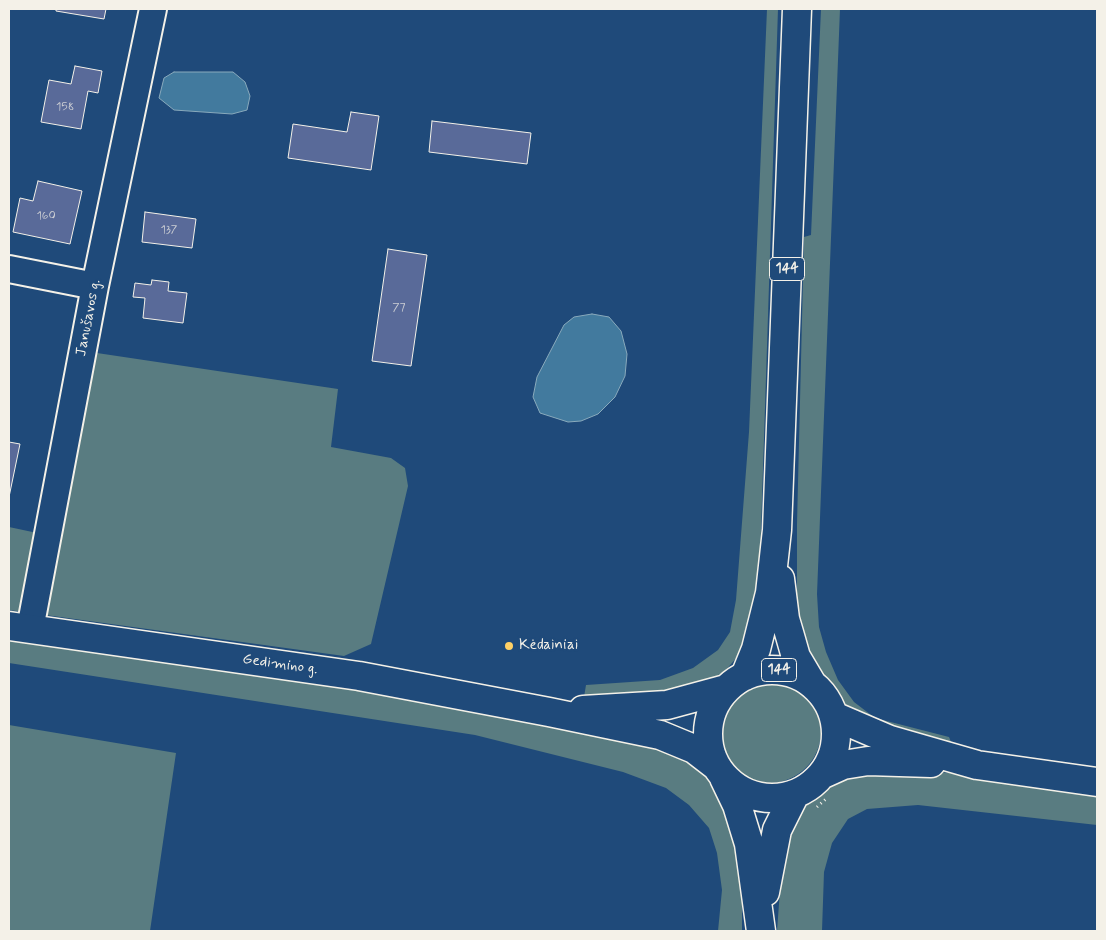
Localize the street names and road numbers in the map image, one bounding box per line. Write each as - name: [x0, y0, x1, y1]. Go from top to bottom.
- road number: 144: [770, 258, 804, 280]
- street label: Janušavos g.: [73, 278, 105, 358]
- street label: Gedimino g.: [241, 651, 319, 679]
- road number: 144: [762, 658, 796, 682]

